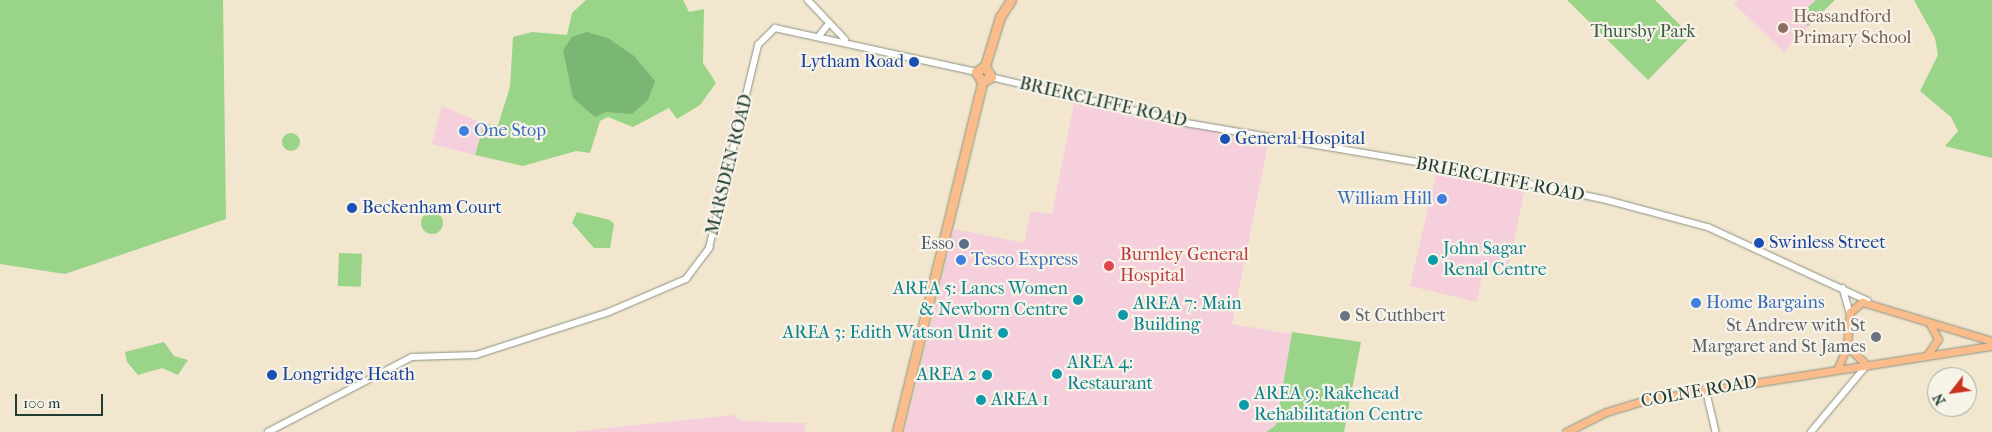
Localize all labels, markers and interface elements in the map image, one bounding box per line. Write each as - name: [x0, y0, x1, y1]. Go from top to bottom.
- place label: Heasandford Primary School: [1793, 7, 1911, 50]
- park label: Thursby Park: [1591, 21, 1695, 43]
- marker: Heasandford Primary School: [1777, 22, 1789, 34]
- place label: Lytham Road: [800, 51, 904, 73]
- marker: Lytham Road: [908, 56, 920, 68]
- street label: BRIERCLIFFE ROAD: [1017, 73, 1189, 133]
- street label: MARSDEN ROAD: [702, 92, 758, 238]
- place label: One Stop: [474, 120, 546, 142]
- marker: One Stop: [458, 125, 470, 137]
- place label: General Hospital: [1235, 128, 1365, 150]
- marker: General Hospital: [1219, 133, 1231, 145]
- street label: BRIERCLIFFE ROAD: [1414, 153, 1586, 207]
- place label: William Hill: [1337, 188, 1432, 210]
- marker: William Hill: [1436, 193, 1448, 205]
- place label: Beckenham Court: [362, 197, 502, 219]
- marker: Beckenham Court: [346, 202, 358, 214]
- place label: Swinless Street: [1769, 232, 1886, 254]
- place label: Esso: [921, 233, 954, 255]
- marker: Swinless Street: [1753, 237, 1765, 249]
- marker: Esso: [958, 238, 970, 250]
- place label: John Sagar Renal Centre: [1443, 239, 1547, 282]
- place label: Burnley General Hospital: [1120, 245, 1249, 288]
- place label: Tesco Express: [971, 249, 1078, 271]
- marker: Tesco Express: [955, 254, 967, 266]
- marker: John Sagar Renal Centre: [1427, 254, 1439, 266]
- marker: Burnley General Hospital: [1102, 259, 1116, 273]
- place label: AREA 5: Lancs Women & Newborn Centre: [893, 279, 1068, 322]
- place label: Home Bargains: [1706, 292, 1825, 314]
- marker: AREA 5: Lancs Women & Newborn Centre: [1072, 294, 1084, 306]
- place label: AREA 7: Main Building: [1133, 294, 1242, 336]
- marker: Home Bargains: [1690, 297, 1702, 309]
- place label: St Cuthbert: [1355, 305, 1446, 327]
- marker: AREA 7: Main Building: [1117, 309, 1129, 321]
- marker: St Cuthbert: [1339, 310, 1351, 322]
- place label: St Andrew with St Margaret and St James: [1692, 316, 1866, 358]
- place label: AREA 3: Edith Watson Unit: [783, 322, 993, 344]
- marker: AREA 3: Edith Watson Unit: [997, 327, 1009, 339]
- marker: St Andrew with St Margaret and St James: [1870, 331, 1882, 343]
- place label: AREA 4: Restaurant: [1067, 353, 1153, 396]
- place label: Longridge Heath: [282, 364, 415, 386]
- place label: AREA 2: [917, 364, 977, 386]
- north arrow: [1927, 367, 1977, 417]
- marker: AREA 4: Restaurant: [1051, 368, 1063, 380]
- marker: Longridge Heath: [266, 369, 278, 381]
- marker: AREA 2: [981, 369, 993, 381]
- street label: COLNE ROAD: [1639, 371, 1759, 413]
- scale bar: [18, 384, 105, 416]
- place label: AREA 9: Rakehead Rehabilitation Centre: [1254, 384, 1423, 426]
- place label: AREA 1: [991, 389, 1049, 411]
- text: N: [1929, 390, 1949, 408]
- text: 100 m: [23, 394, 61, 412]
- marker: AREA 1: [975, 394, 987, 406]
- marker: AREA 9: Rakehead Rehabilitation Centre: [1238, 399, 1250, 411]

